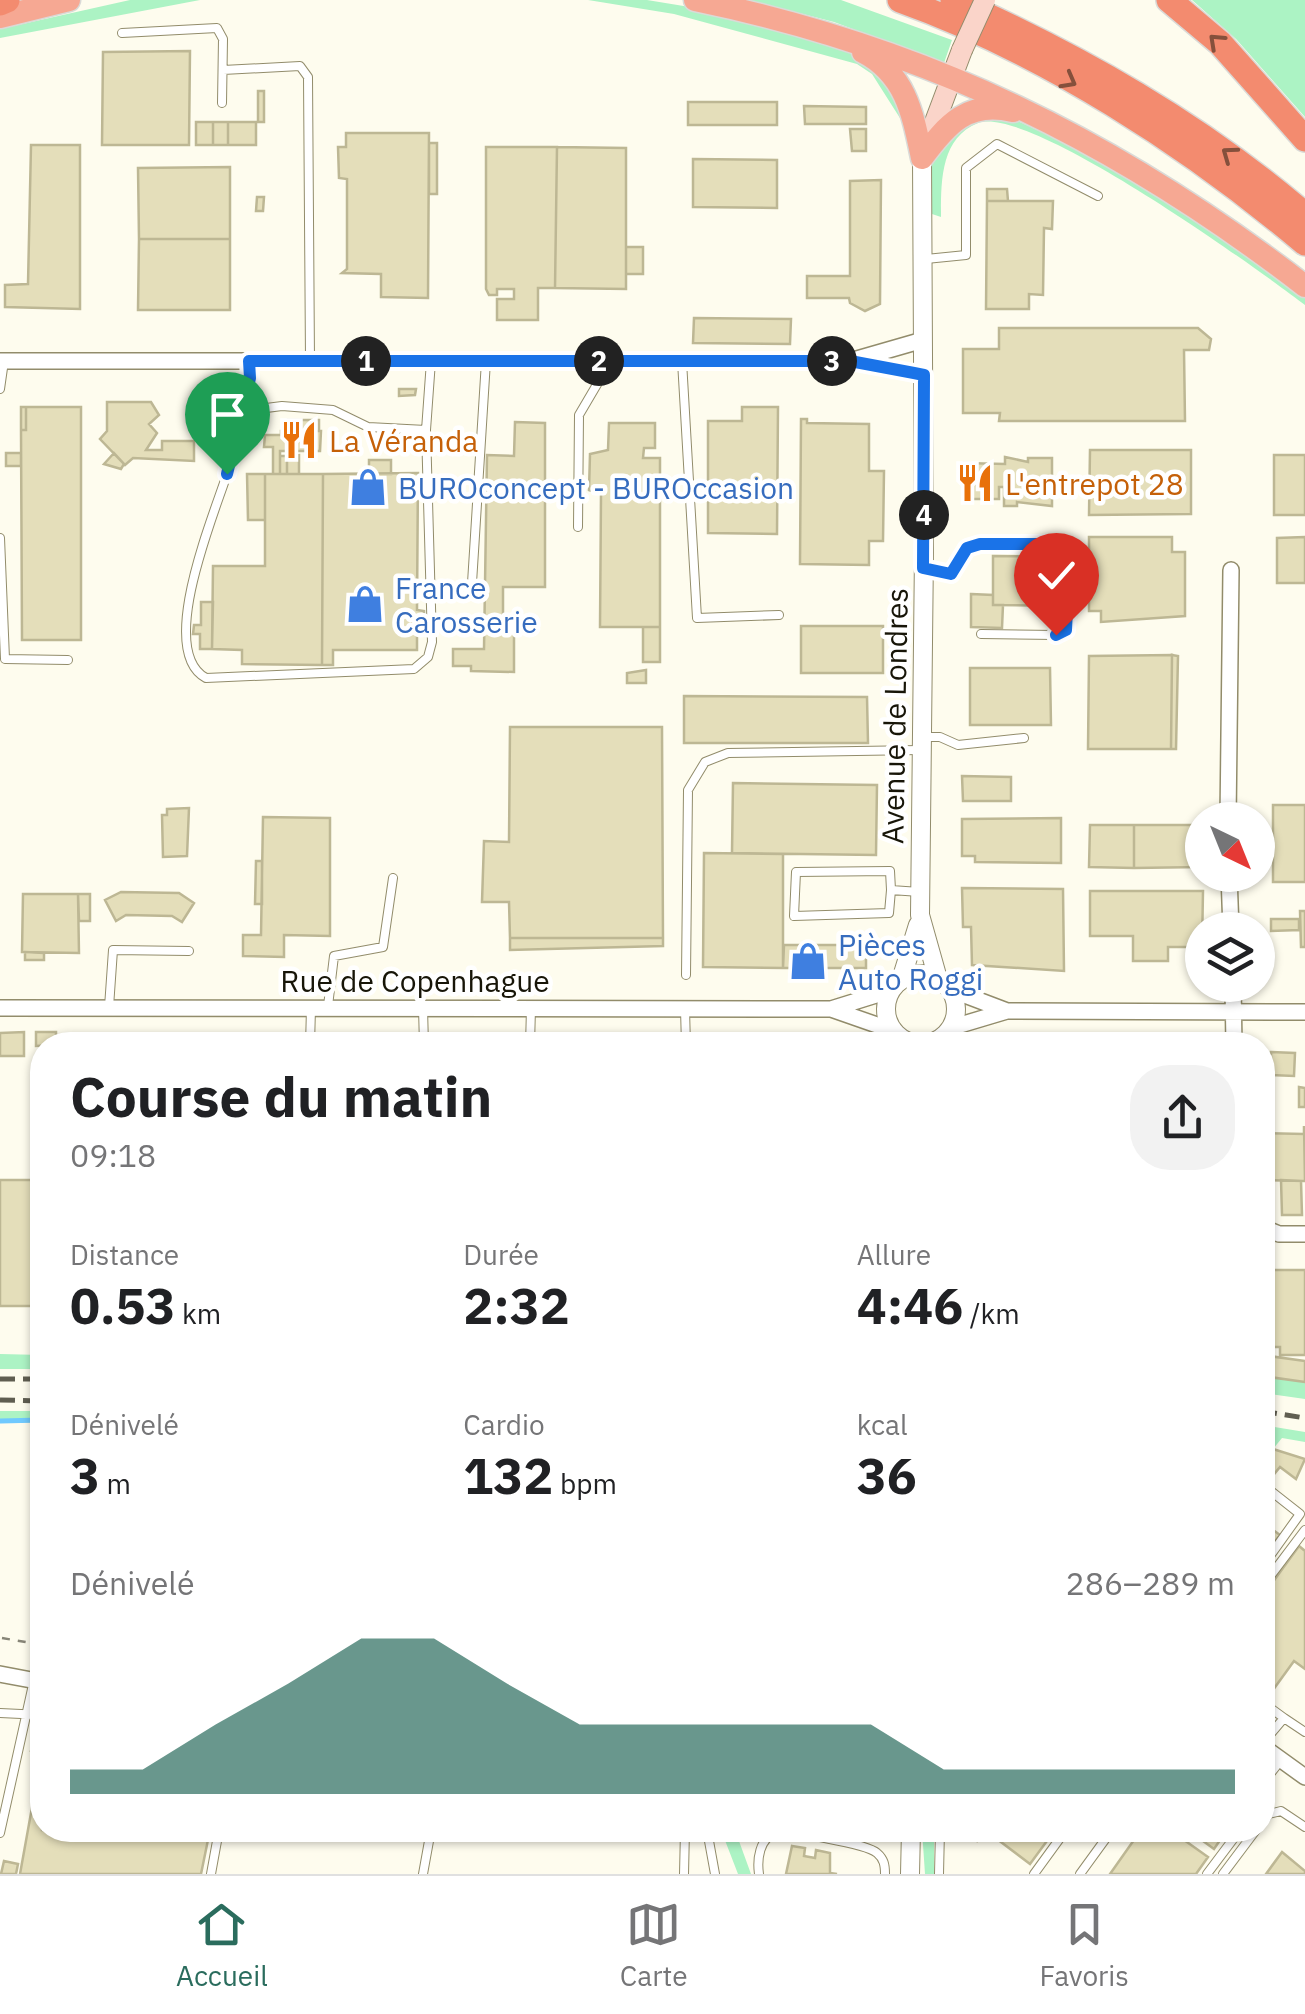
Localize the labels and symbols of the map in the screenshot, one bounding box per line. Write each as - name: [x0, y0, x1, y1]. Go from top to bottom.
- one-way arrow: [1210, 35, 1228, 53]
- one-way arrow: [1059, 68, 1077, 88]
- one-way arrow: [1221, 148, 1240, 167]
- pin: 1: [341, 336, 391, 386]
- pin: 2: [574, 336, 624, 386]
- pin: 3: [807, 336, 857, 386]
- pin: [185, 372, 270, 475]
- restaurant icon: La Véranda: [278, 419, 320, 461]
- place label: La Véranda: [329, 421, 478, 460]
- restaurant icon: L'entrepot 28: [954, 462, 996, 504]
- place label: L'entrepot 28: [1005, 464, 1184, 503]
- shop icon: BUROconcept - BUROccasion: [347, 466, 389, 508]
- place label: BUROconcept - BUROccasion: [398, 468, 794, 507]
- pin: 4: [899, 490, 949, 540]
- pin: [1014, 533, 1099, 636]
- place label: France Carosserie: [395, 568, 538, 641]
- shop icon: France Carosserie: [344, 583, 386, 625]
- street label: Avenue de Londres: [872, 588, 916, 844]
- north arrow: [1185, 802, 1275, 892]
- place label: Pièces Auto Roggi: [838, 925, 983, 998]
- shop icon: Pièces Auto Roggi: [787, 940, 829, 982]
- street label: Rue de Copenhague: [280, 961, 550, 1000]

